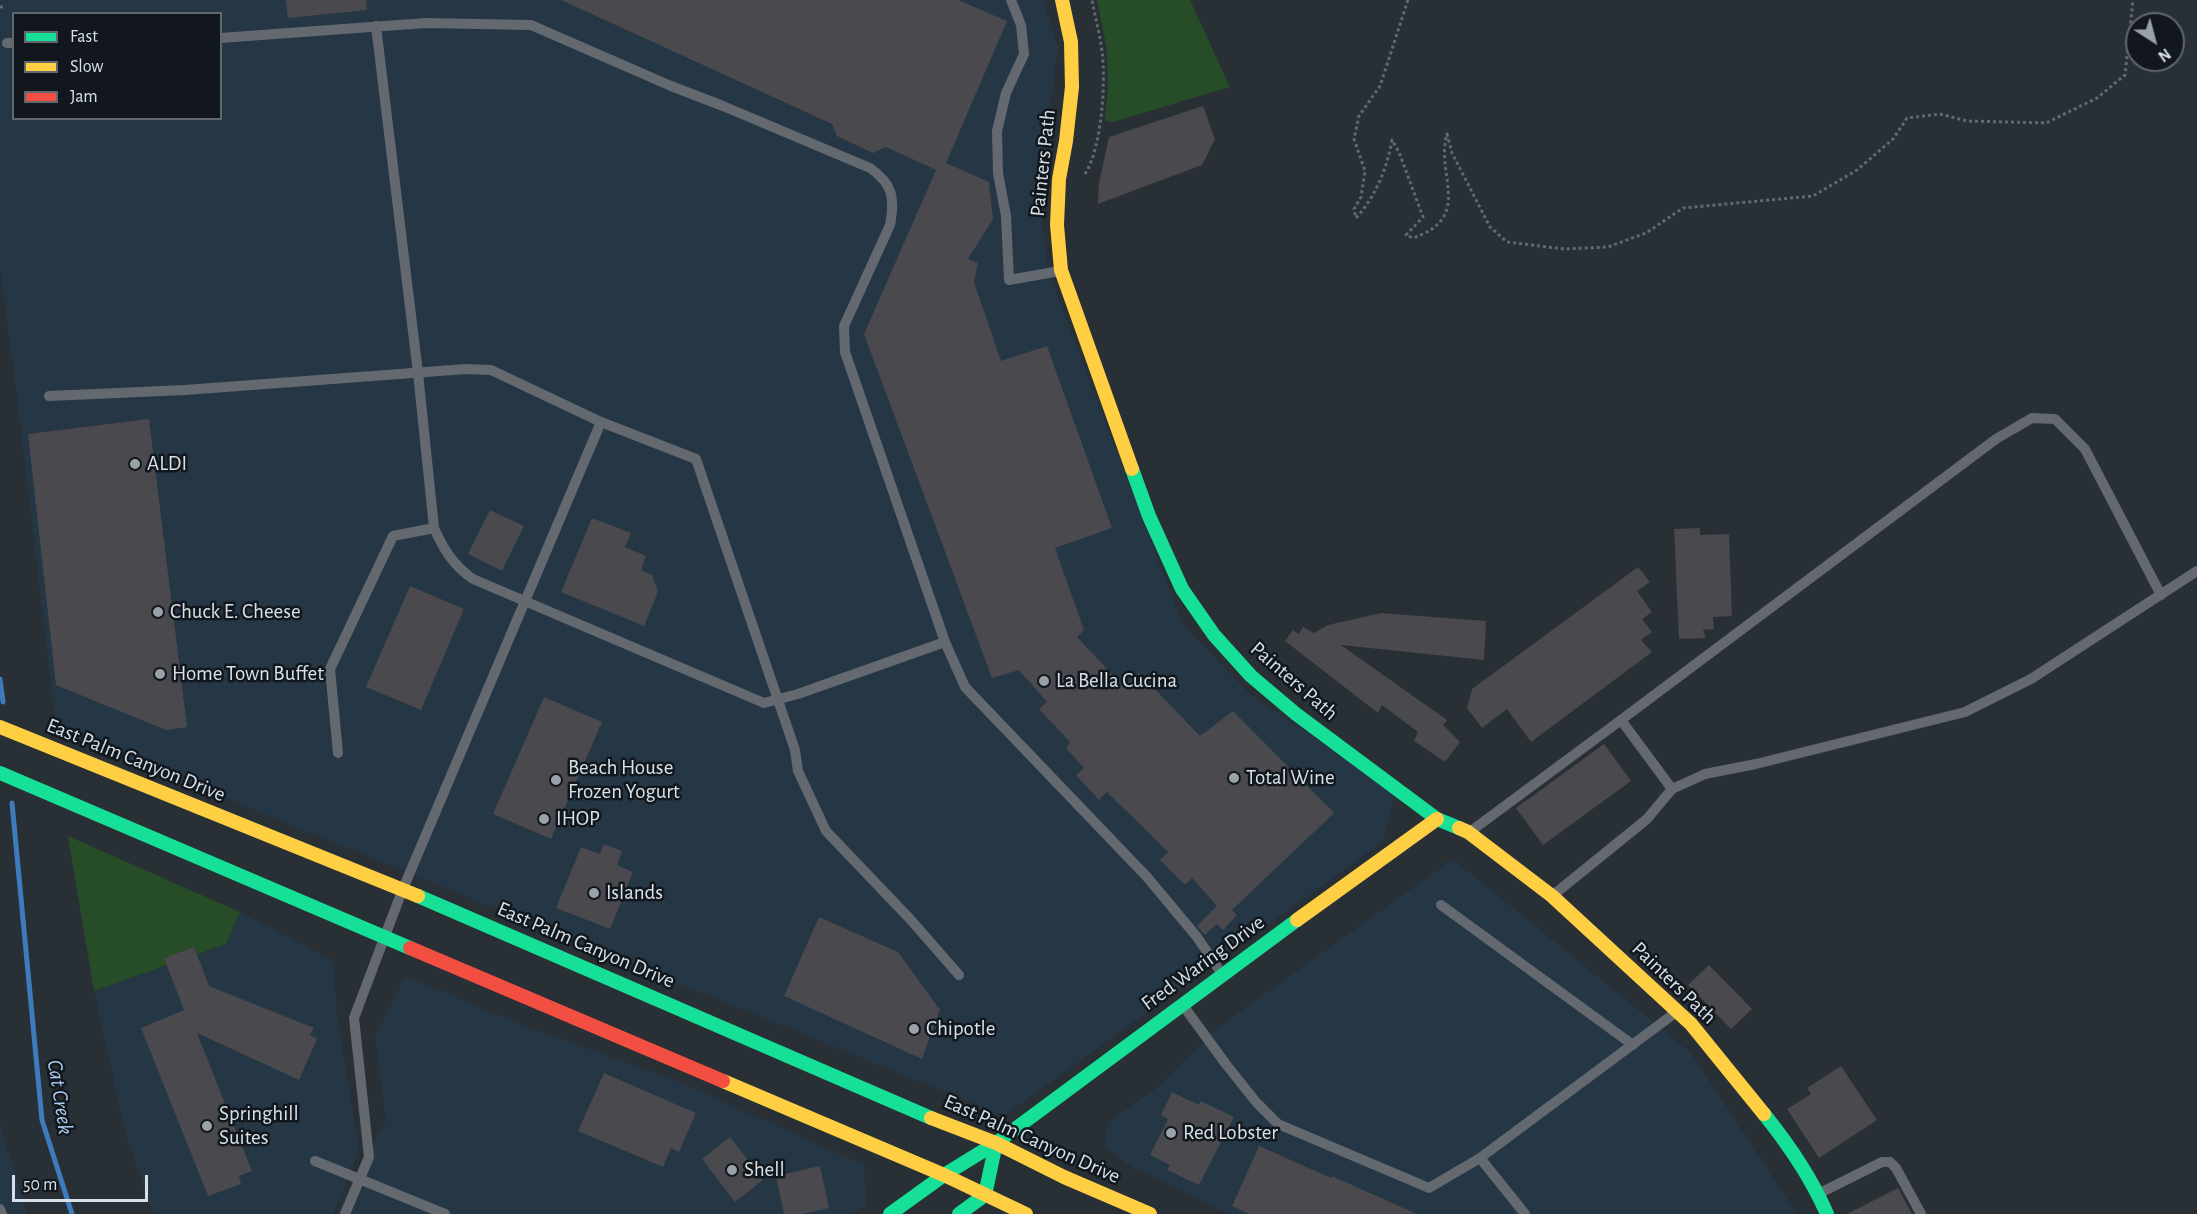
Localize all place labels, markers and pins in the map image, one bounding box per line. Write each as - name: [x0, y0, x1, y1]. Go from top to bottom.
- place label: ALDI: [147, 451, 187, 477]
- marker: ALDI: [128, 457, 142, 471]
- place label: Chuck E. Cheese: [170, 599, 301, 625]
- marker: Chuck E. Cheese: [151, 605, 165, 619]
- place label: Home Town Buffet: [172, 661, 324, 687]
- marker: Home Town Buffet: [153, 667, 167, 681]
- place label: La Bella Cucina: [1056, 668, 1177, 694]
- marker: La Bella Cucina: [1037, 674, 1051, 688]
- place label: Beach House Frozen Yogurt: [568, 755, 680, 805]
- place label: Total Wine: [1246, 765, 1335, 791]
- marker: Total Wine: [1227, 771, 1241, 785]
- marker: Beach House Frozen Yogurt: [549, 773, 563, 787]
- place label: IHOP: [556, 806, 600, 832]
- marker: IHOP: [537, 812, 551, 826]
- place label: Islands: [606, 880, 663, 906]
- marker: Islands: [587, 886, 601, 900]
- place label: Chipotle: [926, 1016, 995, 1042]
- marker: Chipotle: [907, 1022, 921, 1036]
- place label: Springhill Suites: [219, 1101, 299, 1151]
- marker: Springhill Suites: [200, 1119, 214, 1133]
- place label: Red Lobster: [1183, 1120, 1278, 1146]
- marker: Red Lobster: [1164, 1126, 1178, 1140]
- place label: Shell: [744, 1157, 785, 1183]
- marker: Shell: [725, 1163, 739, 1177]

